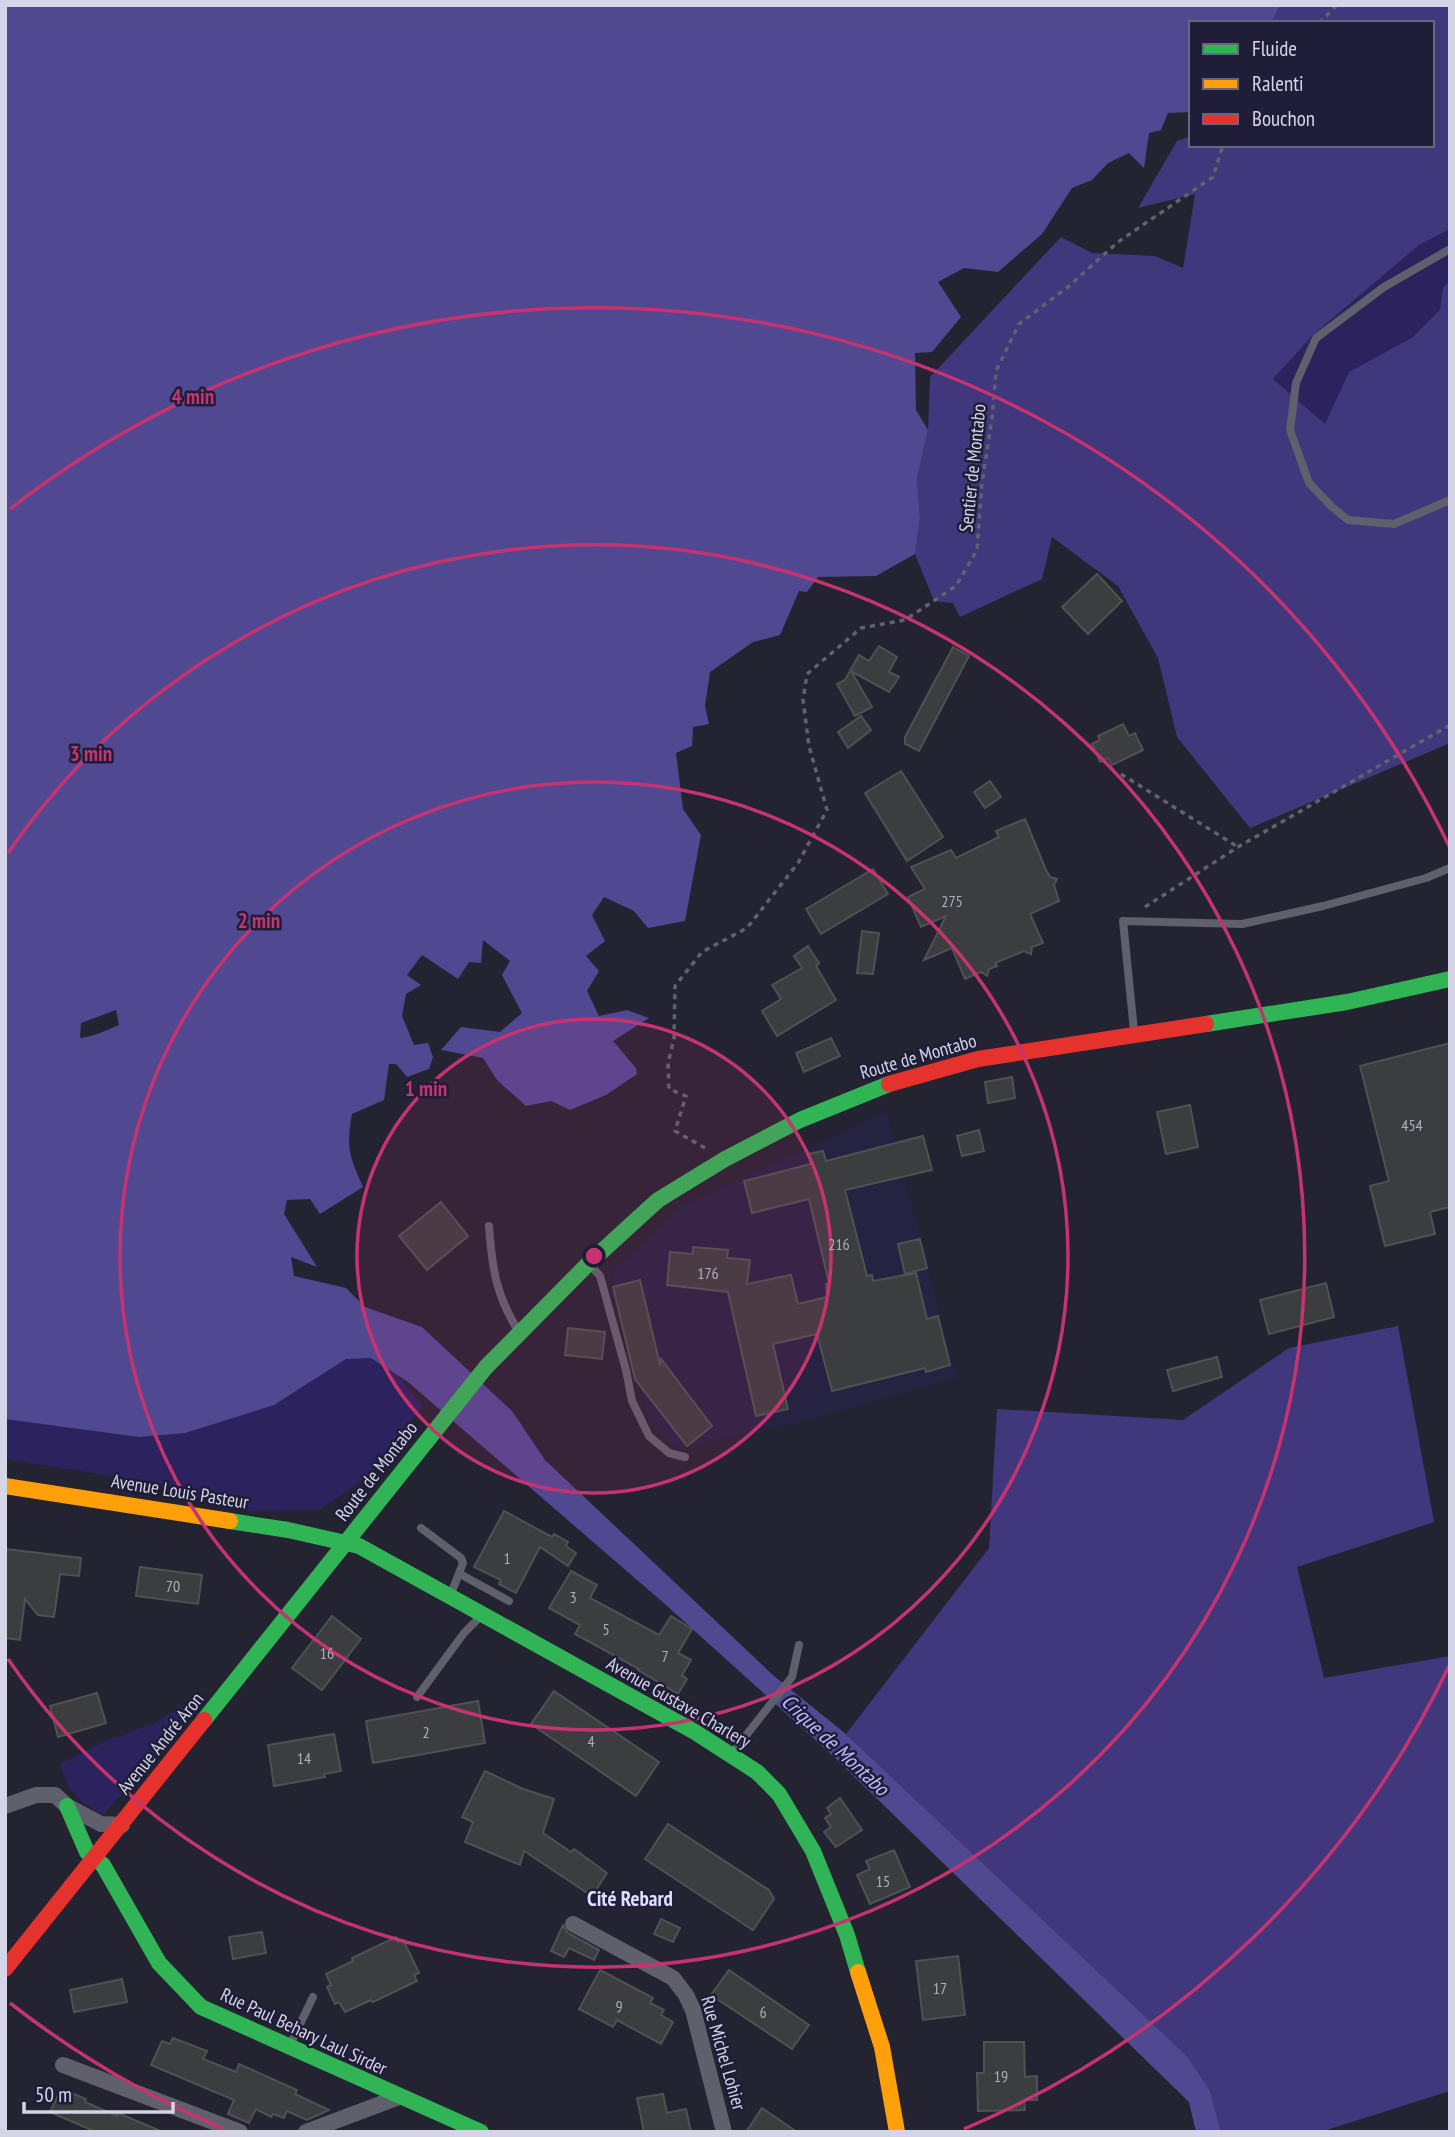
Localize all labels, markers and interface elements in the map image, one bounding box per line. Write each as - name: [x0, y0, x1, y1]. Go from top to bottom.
- legend: [1189, 21, 1434, 147]
- text: Fluide: [1252, 35, 1297, 62]
- text: Ralenti: [1252, 70, 1304, 97]
- text: Bouchon: [1252, 105, 1315, 132]
- text: 4 min: [172, 383, 214, 410]
- street label: Sentier de Montabo: [953, 403, 991, 533]
- text: 3 min: [70, 740, 112, 767]
- house number: 275: [941, 891, 963, 911]
- text: 2 min: [238, 907, 280, 934]
- street label: Route de Montabo: [857, 1028, 979, 1084]
- text: 1 min: [405, 1075, 447, 1102]
- house number: 454: [1401, 1115, 1423, 1135]
- house number: 216: [828, 1234, 850, 1254]
- centre of rings: [582, 1244, 606, 1268]
- house number: 176: [697, 1263, 719, 1283]
- street label: Route de Montabo: [330, 1416, 422, 1526]
- street label: Avenue Louis Pasteur: [110, 1468, 251, 1514]
- house number: 1: [503, 1548, 511, 1568]
- house number: 70: [166, 1576, 180, 1596]
- house number: 3: [569, 1587, 577, 1607]
- house number: 5: [602, 1619, 610, 1639]
- house number: 16: [320, 1643, 334, 1663]
- house number: 7: [661, 1646, 669, 1666]
- street label: Avenue Gustave Charlery: [603, 1651, 756, 1753]
- street label: Avenue André Aron: [112, 1687, 208, 1799]
- water label: Crique de Montabo: [776, 1688, 896, 1803]
- house number: 2: [422, 1722, 430, 1742]
- house number: 4: [587, 1731, 595, 1751]
- house number: 14: [297, 1748, 311, 1768]
- house number: 15: [876, 1871, 890, 1891]
- district label: Cité Rebard: [587, 1885, 673, 1912]
- house number: 17: [933, 1978, 947, 1998]
- street label: Rue Paul Behary Laul Sirder: [217, 1982, 392, 2080]
- street label: Rue Michel Lohier: [696, 1993, 752, 2114]
- house number: 9: [615, 1996, 623, 2016]
- house number: 6: [759, 2002, 767, 2022]
- house number: 19: [994, 2066, 1008, 2086]
- scale bar: [24, 2070, 173, 2114]
- text: 50 m: [35, 2081, 72, 2108]

